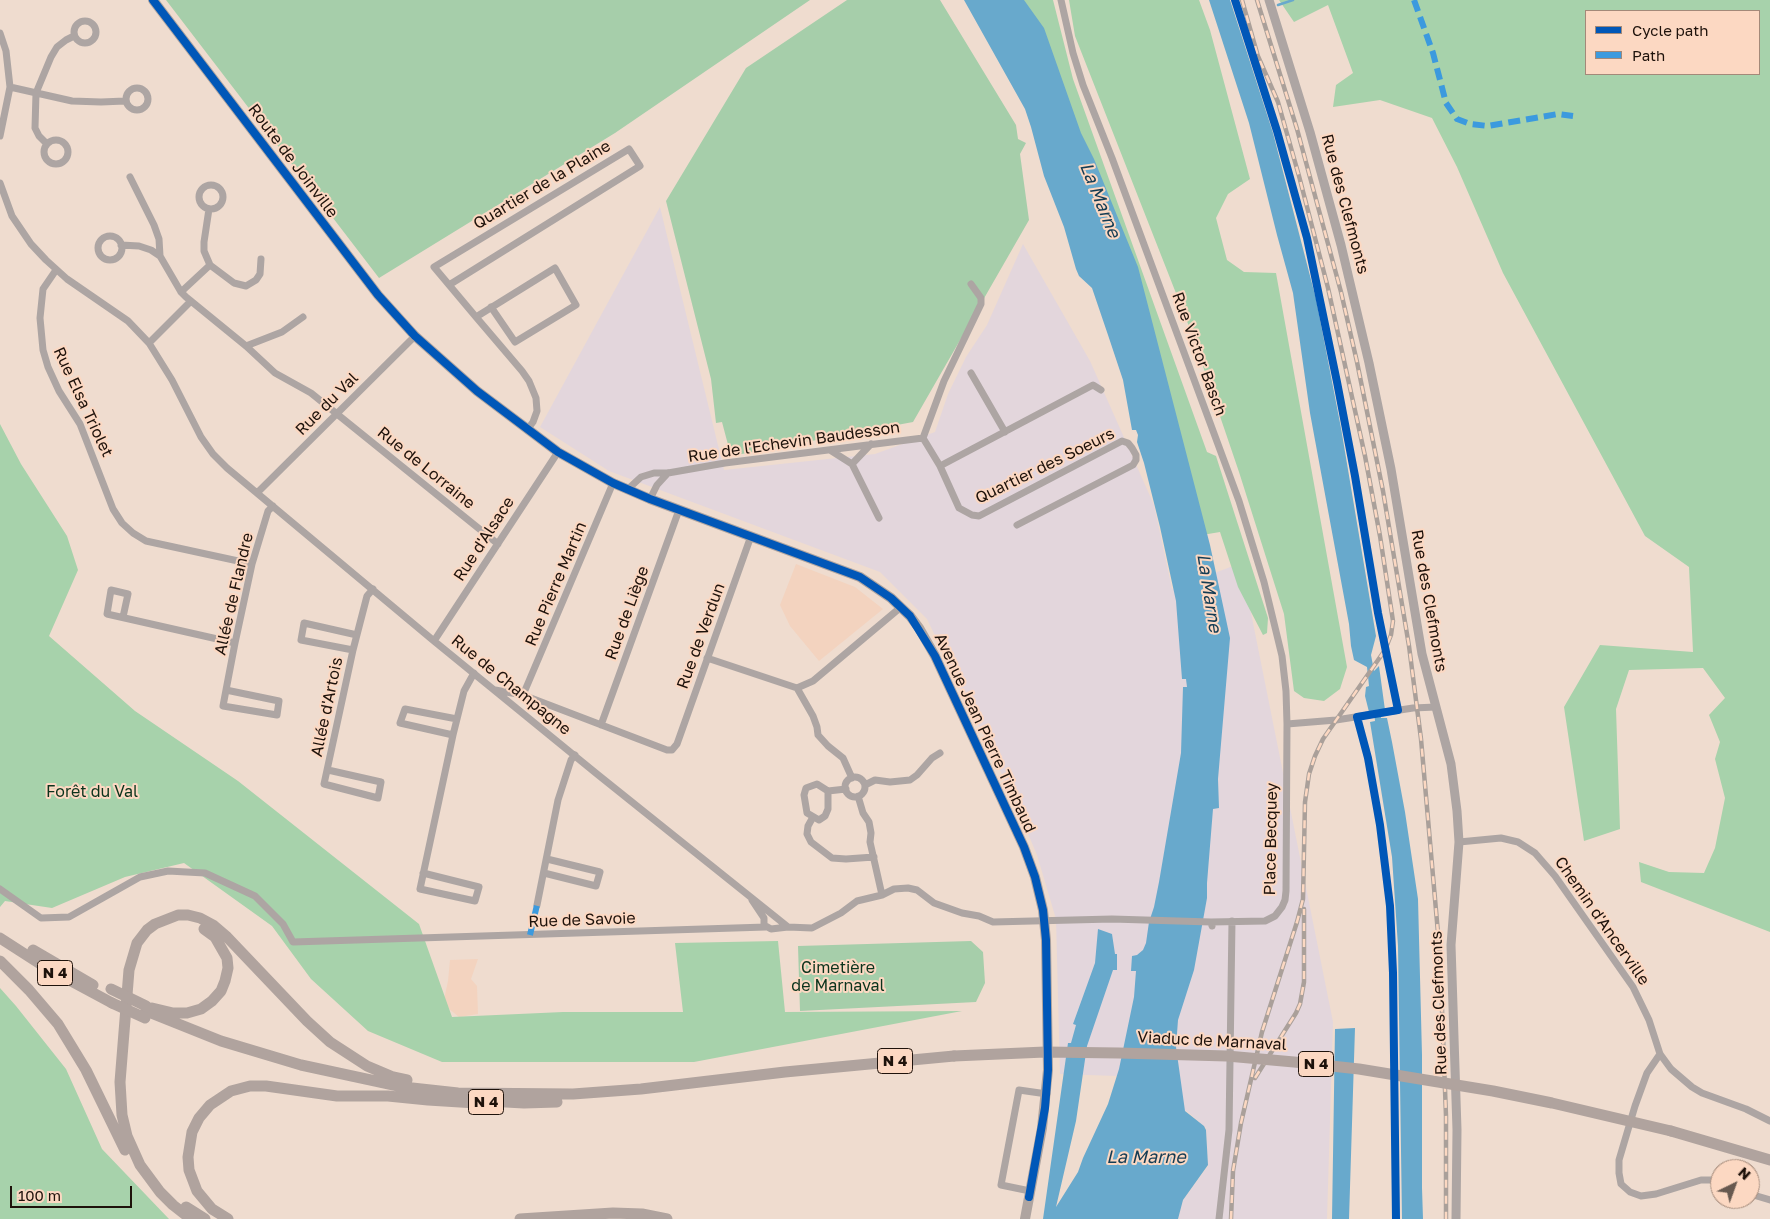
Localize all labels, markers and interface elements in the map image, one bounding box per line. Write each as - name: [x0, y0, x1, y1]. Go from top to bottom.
- legend: [1585, 10, 1760, 75]
- text: Cycle path: [1632, 21, 1708, 39]
- text: Path: [1632, 46, 1665, 64]
- street label: Route de Joinville: [244, 100, 342, 222]
- street label: Rue des Clefmonts: [1317, 132, 1373, 276]
- street label: Quartier de la Plaine: [470, 136, 614, 234]
- water label: La Marne: [1075, 159, 1125, 241]
- street label: Rue Victor Basch: [1168, 290, 1230, 418]
- street label: Rue Elsa Triolet: [49, 344, 117, 460]
- street label: Rue du Val: [292, 369, 362, 439]
- street label: Rue de l'Echevin Baudesson: [687, 418, 901, 466]
- street label: Rue de Lorraine: [373, 423, 479, 513]
- street label: Quartier des Soeurs: [972, 424, 1118, 508]
- street label: Rue d'Alsace: [450, 493, 518, 585]
- street label: Rue Pierre Martin: [521, 519, 591, 649]
- street label: Rue des Clefmonts: [1407, 528, 1451, 674]
- street label: Allée de Flandre: [211, 531, 257, 657]
- water label: La Marne: [1192, 552, 1226, 634]
- street label: Rue de Liège: [601, 563, 653, 663]
- street label: Rue de Verdun: [673, 581, 729, 691]
- street label: Avenue Jean Pierre Timbaud: [930, 630, 1040, 836]
- street label: Rue de Champagne: [447, 631, 575, 739]
- street label: Allée d'Artois: [307, 656, 347, 758]
- park label: Forêt du Val: [46, 782, 138, 802]
- street label: Place Becquey: [1260, 782, 1282, 896]
- street label: Chemin d'Ancerville: [1550, 853, 1654, 989]
- street label: Rue de Savoie: [528, 909, 636, 931]
- street label: Rue des Clefmonts: [1427, 931, 1451, 1075]
- park label: Cimetière de Marnaval: [791, 958, 885, 996]
- road number: N 4: [38, 960, 72, 986]
- street label: Viaduc de Marnaval: [1137, 1027, 1287, 1055]
- road number: N 4: [878, 1048, 912, 1074]
- road number: N 4: [1298, 1052, 1334, 1076]
- road number: N 4: [468, 1090, 504, 1114]
- water label: La Marne: [1106, 1146, 1186, 1168]
- north arrow: [1710, 1159, 1760, 1209]
- text: N: [1735, 1163, 1754, 1183]
- scale bar: [12, 1176, 135, 1208]
- text: 100 m: [18, 1186, 61, 1204]

